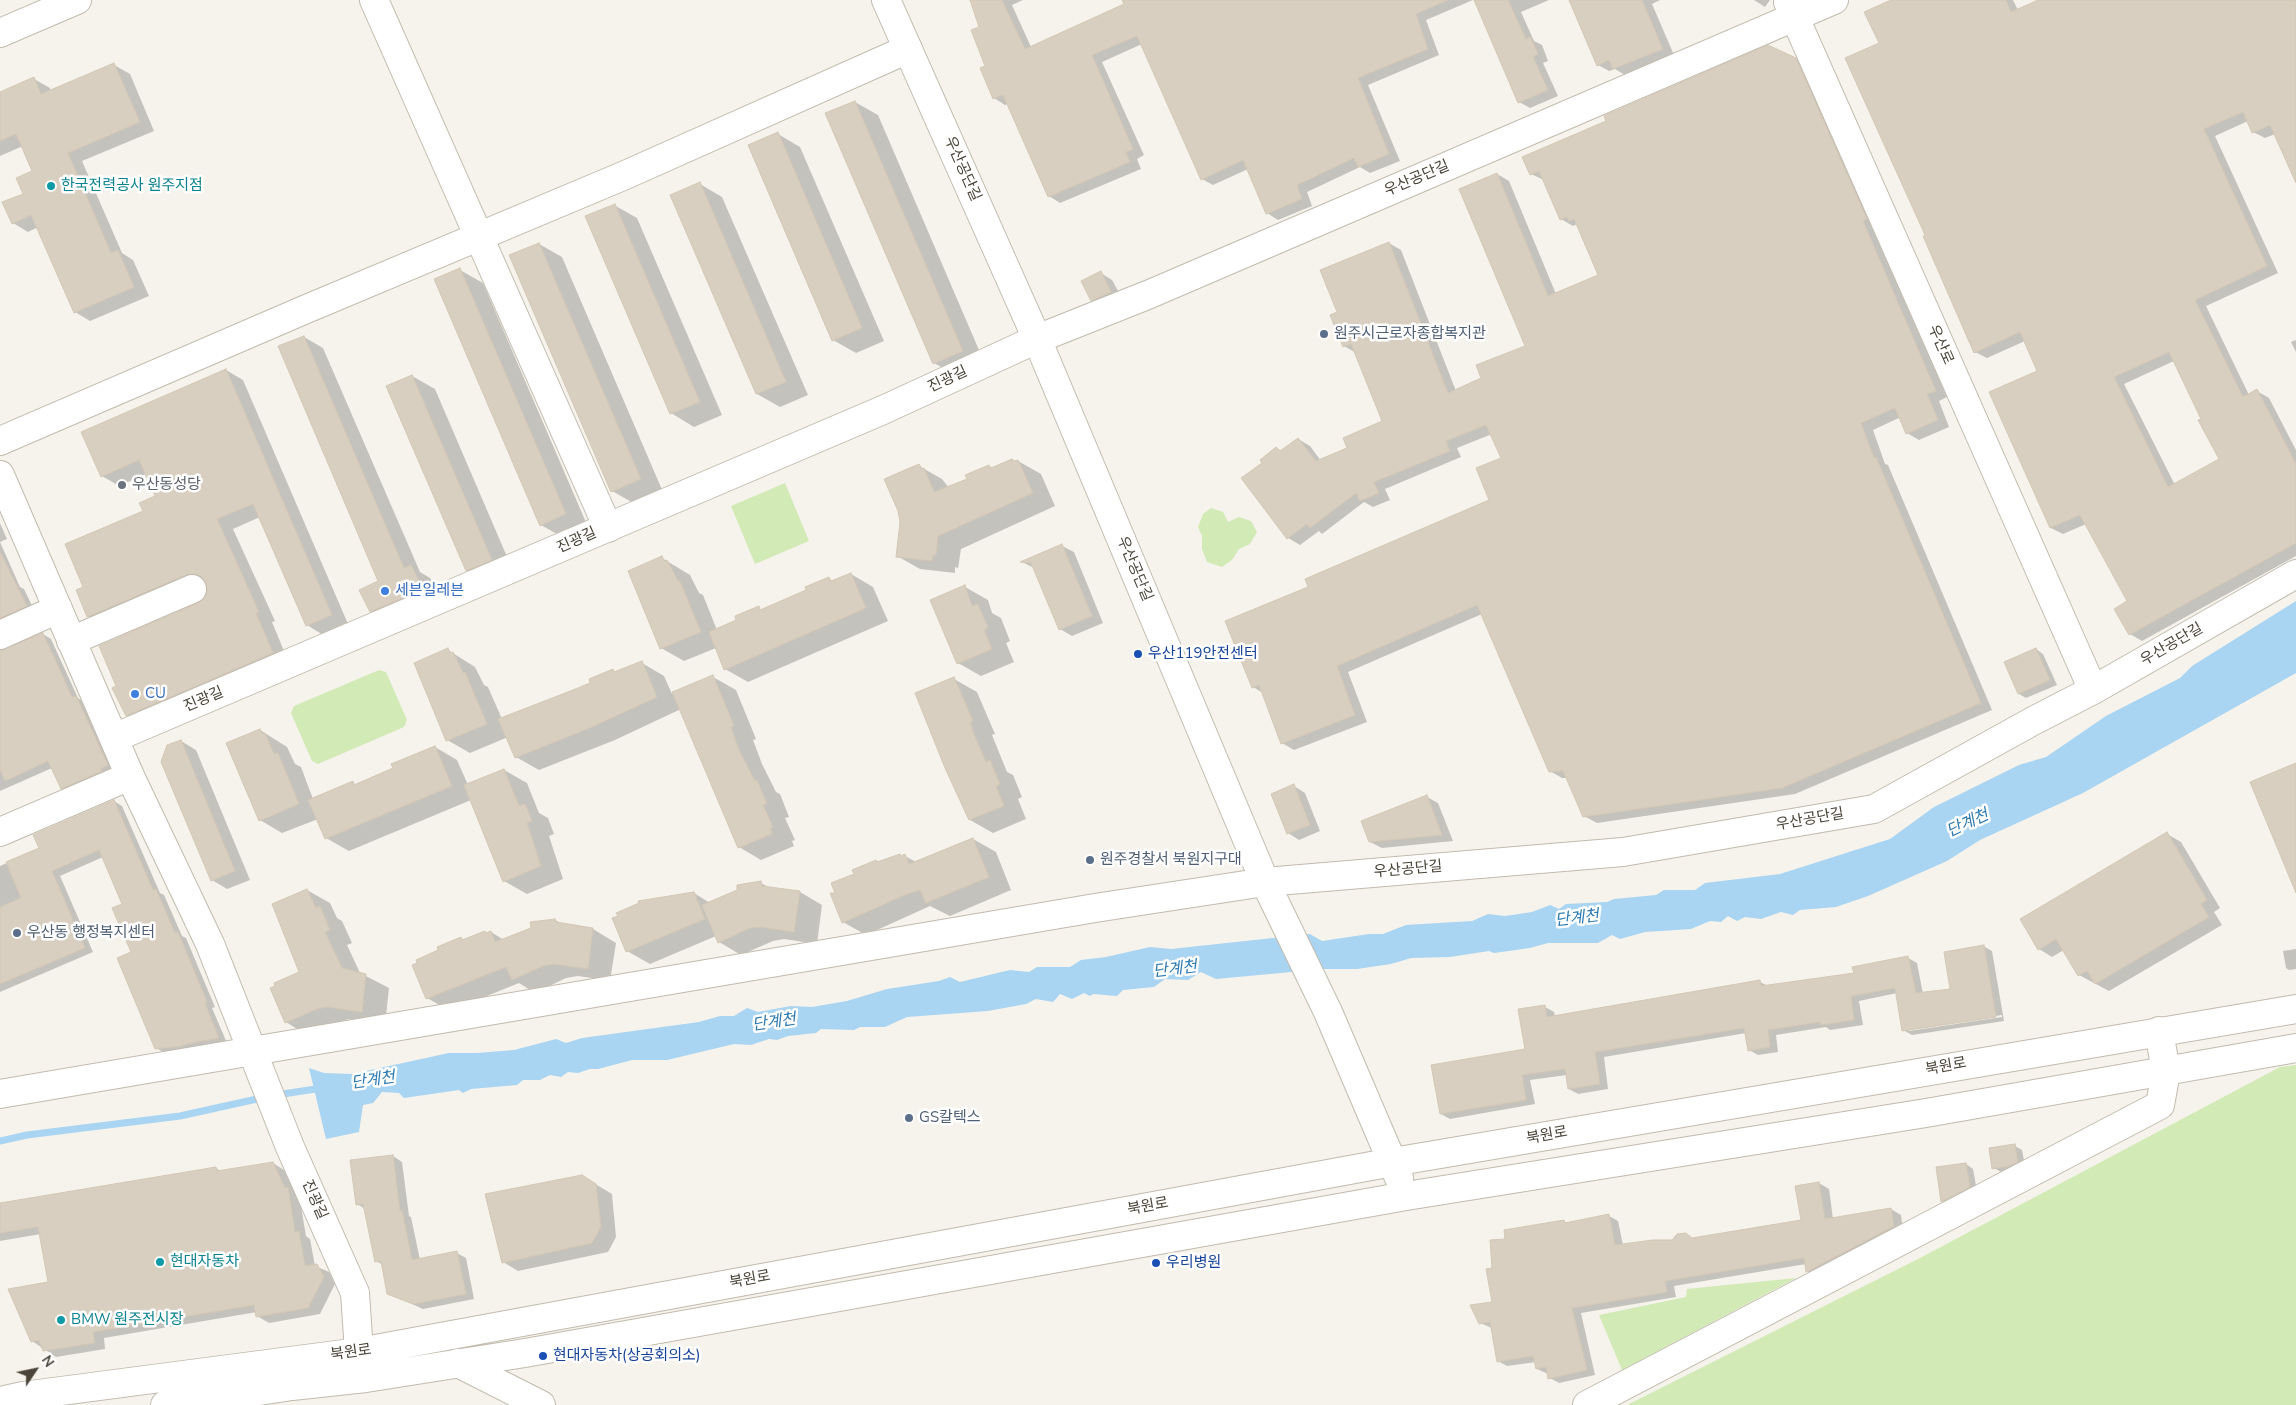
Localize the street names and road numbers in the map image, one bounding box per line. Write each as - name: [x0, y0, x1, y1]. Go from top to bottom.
- street label: 우산공단길: [940, 134, 984, 204]
- street label: 우산공단길: [1382, 157, 1452, 201]
- street label: 우산로: [1923, 322, 1957, 368]
- street label: 진광길: [925, 363, 971, 397]
- street label: 진광길: [554, 524, 600, 558]
- street label: 우산공단길: [1112, 534, 1156, 604]
- street label: 우산공단길: [2138, 620, 2206, 670]
- street label: 진광길: [181, 684, 227, 716]
- street label: 우산공단길: [1774, 805, 1846, 835]
- street label: 우산공단길: [1373, 858, 1443, 882]
- street label: 북원로: [1924, 1055, 1968, 1079]
- street label: 북원로: [1525, 1124, 1569, 1148]
- street label: 진광길: [297, 1177, 331, 1223]
- street label: 북원로: [1126, 1195, 1170, 1219]
- street label: 북원로: [728, 1268, 772, 1292]
- street label: 북원로: [329, 1341, 373, 1365]

